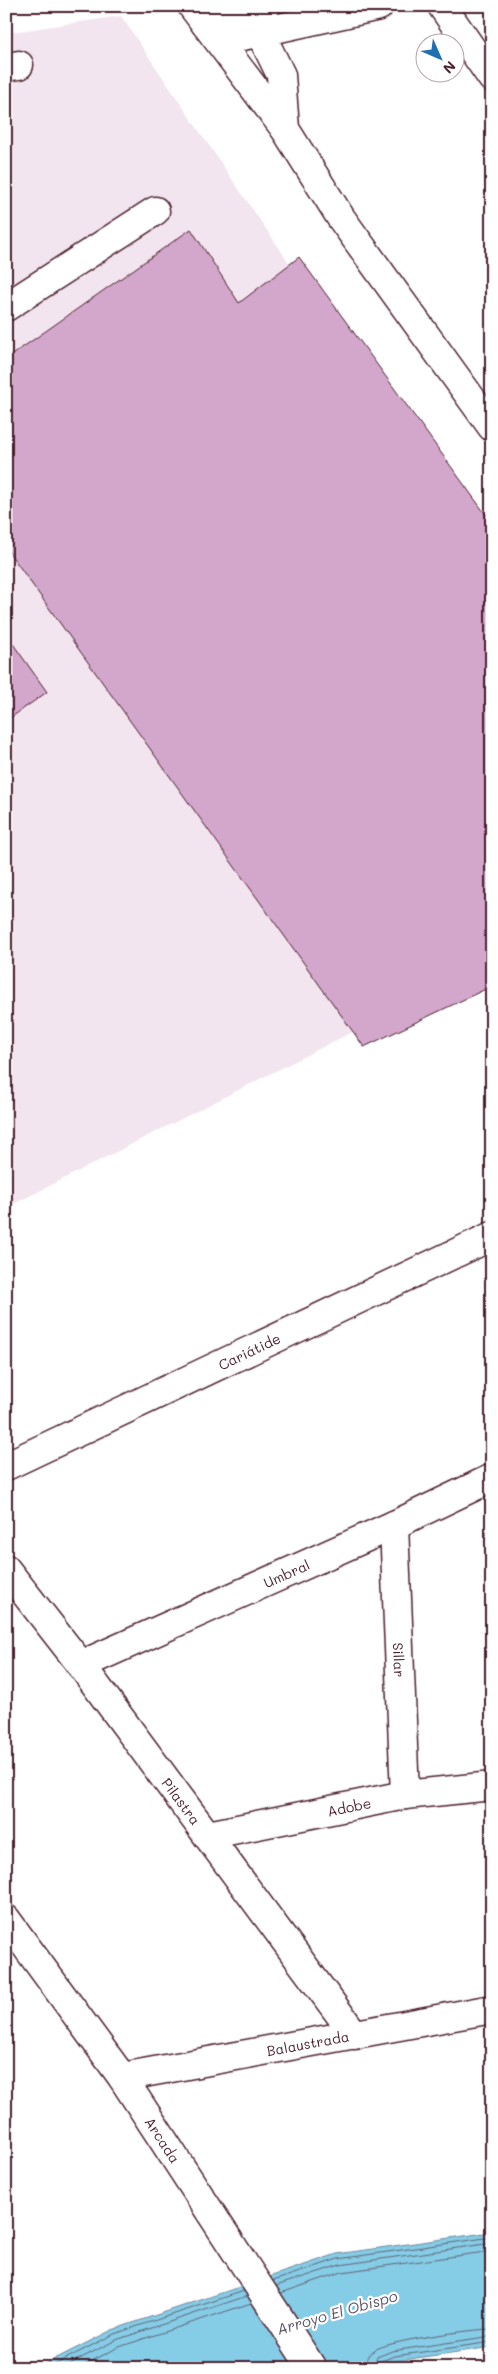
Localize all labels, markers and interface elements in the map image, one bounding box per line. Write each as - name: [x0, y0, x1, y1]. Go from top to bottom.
- north arrow: [416, 32, 466, 82]
- text: N: [439, 57, 460, 78]
- street label: Cariátide: [215, 1328, 283, 1374]
- street label: Umbral: [260, 1555, 313, 1592]
- street label: Sillar: [389, 1642, 410, 1678]
- street label: Pilastra: [158, 1774, 205, 1828]
- street label: Adobe: [325, 1793, 373, 1820]
- street label: Balaustrada: [265, 2026, 351, 2060]
- street label: Arcada: [141, 2113, 185, 2166]
- water label: Arroyo El Obispo: [274, 2285, 400, 2339]

